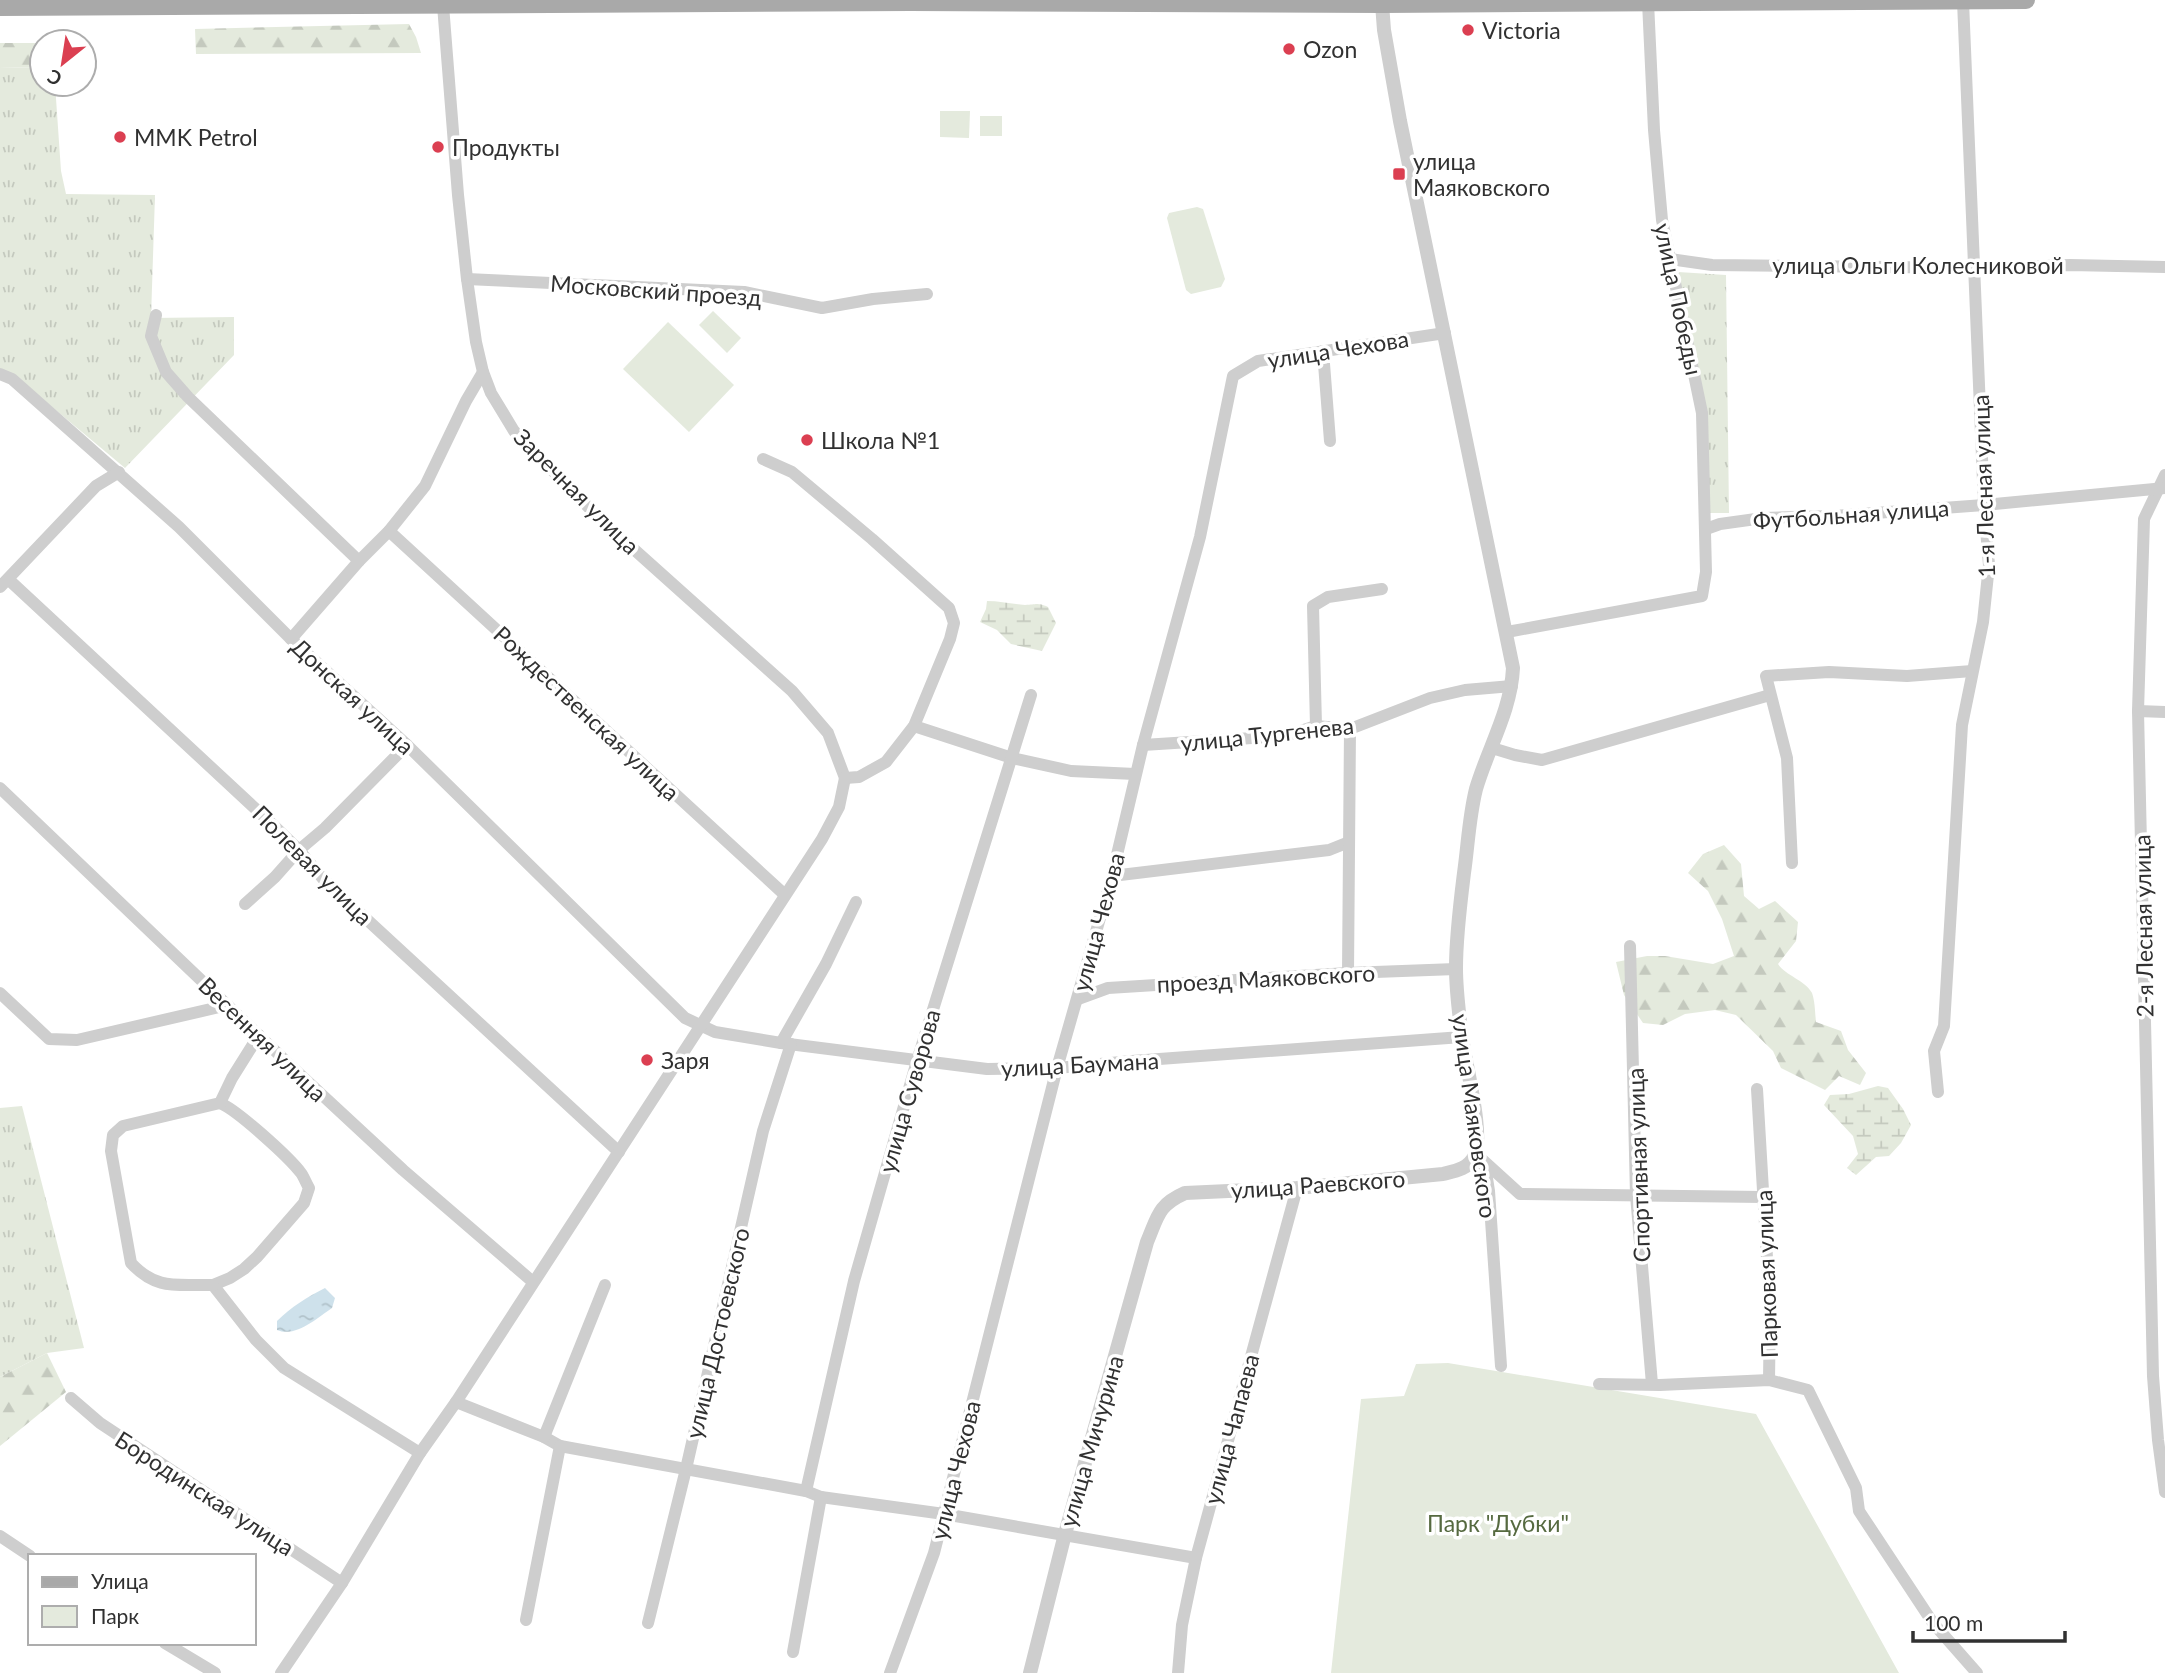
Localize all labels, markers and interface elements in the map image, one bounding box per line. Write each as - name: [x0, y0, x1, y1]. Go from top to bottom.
- place label: Victoria: [1482, 16, 1561, 44]
- marker: Victoria: [1460, 22, 1476, 38]
- north arrow: [28, 28, 98, 98]
- place label: Ozon: [1303, 35, 1357, 63]
- marker: Ozon: [1281, 41, 1297, 57]
- text: С: [43, 65, 65, 91]
- place label: MMK Petrol: [134, 123, 258, 151]
- marker: MMK Petrol: [112, 129, 128, 145]
- place label: Продукты: [452, 133, 560, 161]
- marker: Продукты: [430, 139, 446, 155]
- place label: улица Маяковского: [1413, 147, 1550, 201]
- marker: улица Маяковского: [1391, 166, 1407, 182]
- street label: улица Победы: [1649, 220, 1709, 378]
- street label: улица Ольги Колесниковой: [1772, 251, 2064, 279]
- street label: Московский проезд: [549, 269, 763, 311]
- street label: улица Чехова: [1265, 324, 1411, 374]
- street label: 1-я Лесная улица: [1966, 394, 2000, 578]
- street label: Заречная улица: [508, 422, 646, 560]
- place label: Школа №1: [821, 426, 940, 454]
- marker: Школа №1: [799, 432, 815, 448]
- street label: Футбольная улица: [1752, 493, 1950, 535]
- street label: Рождественская улица: [488, 620, 686, 806]
- street label: Донская улица: [286, 632, 420, 760]
- street label: улица Тургенева: [1179, 711, 1355, 757]
- street label: Полевая улица: [247, 799, 379, 931]
- street label: 2-я Лесная улица: [2127, 834, 2159, 1018]
- street label: улица Чехова: [1066, 850, 1130, 994]
- street label: проезд Маяковского: [1156, 958, 1376, 998]
- street label: Весенняя улица: [193, 971, 333, 1107]
- street label: улица Суворова: [872, 1006, 946, 1176]
- street label: улица Маяковского: [1447, 1012, 1503, 1220]
- place label: Заря: [661, 1046, 710, 1074]
- street label: улица Баумана: [1000, 1046, 1160, 1082]
- marker: Заря: [639, 1052, 655, 1068]
- street label: Спортивная улица: [1621, 1067, 1655, 1263]
- street label: улица Раевского: [1230, 1164, 1406, 1204]
- street label: Парковая улица: [1749, 1189, 1783, 1359]
- street label: улица Достоевского: [679, 1225, 755, 1441]
- street label: улица Чапаева: [1197, 1351, 1265, 1507]
- street label: улица Мичурина: [1053, 1352, 1129, 1530]
- street label: улица Чехова: [924, 1398, 986, 1542]
- street label: Бородинская улица: [110, 1425, 300, 1561]
- park label: Парк "Дубки": [1427, 1509, 1569, 1537]
- legend: [28, 1554, 256, 1645]
- text: Улица: [91, 1568, 149, 1593]
- scale bar: [1913, 1600, 2065, 1644]
- text: Парк: [91, 1603, 139, 1628]
- text: 100 m: [1924, 1610, 1983, 1635]

